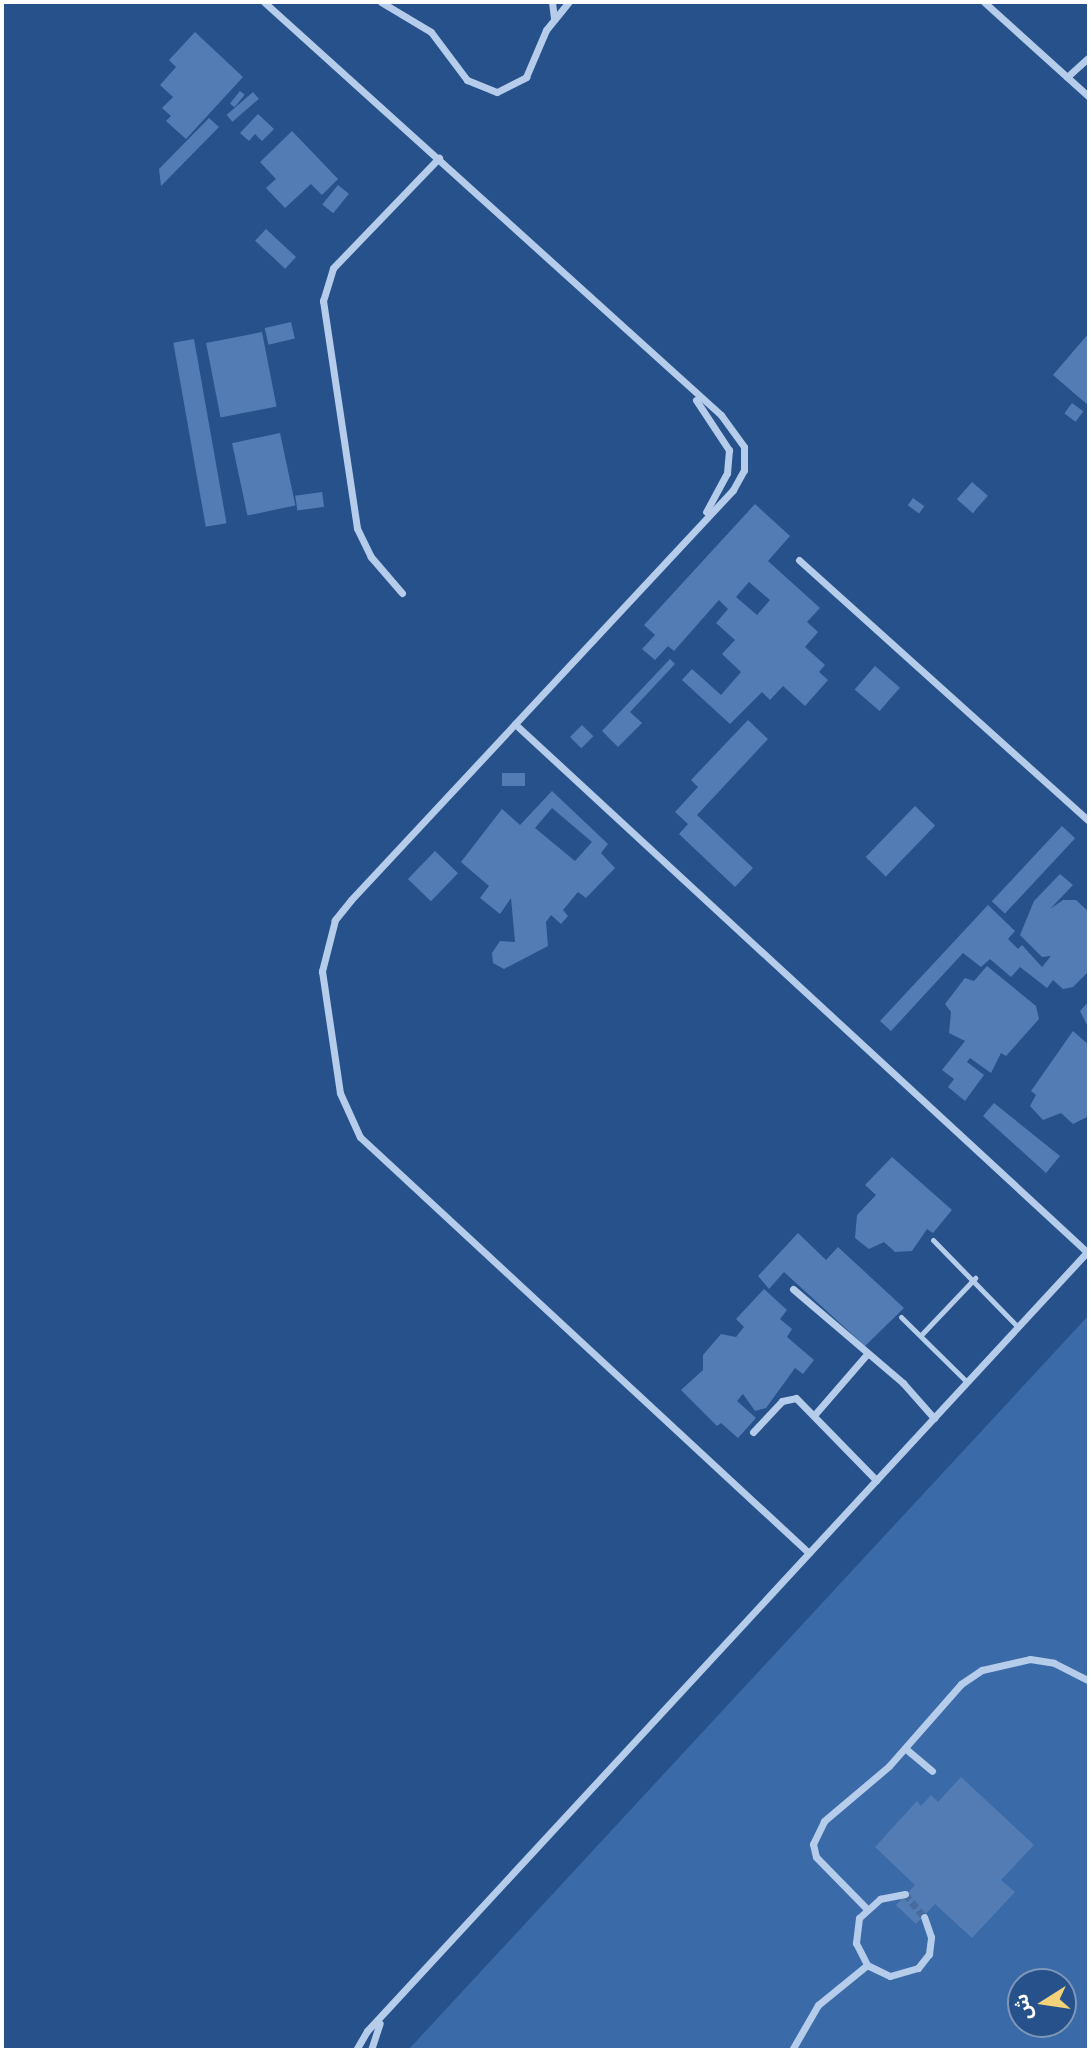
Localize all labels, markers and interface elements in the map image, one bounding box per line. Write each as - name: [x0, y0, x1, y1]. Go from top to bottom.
- north arrow: [1007, 1968, 1077, 2038]
- text: ش: [1010, 1992, 1036, 2022]

